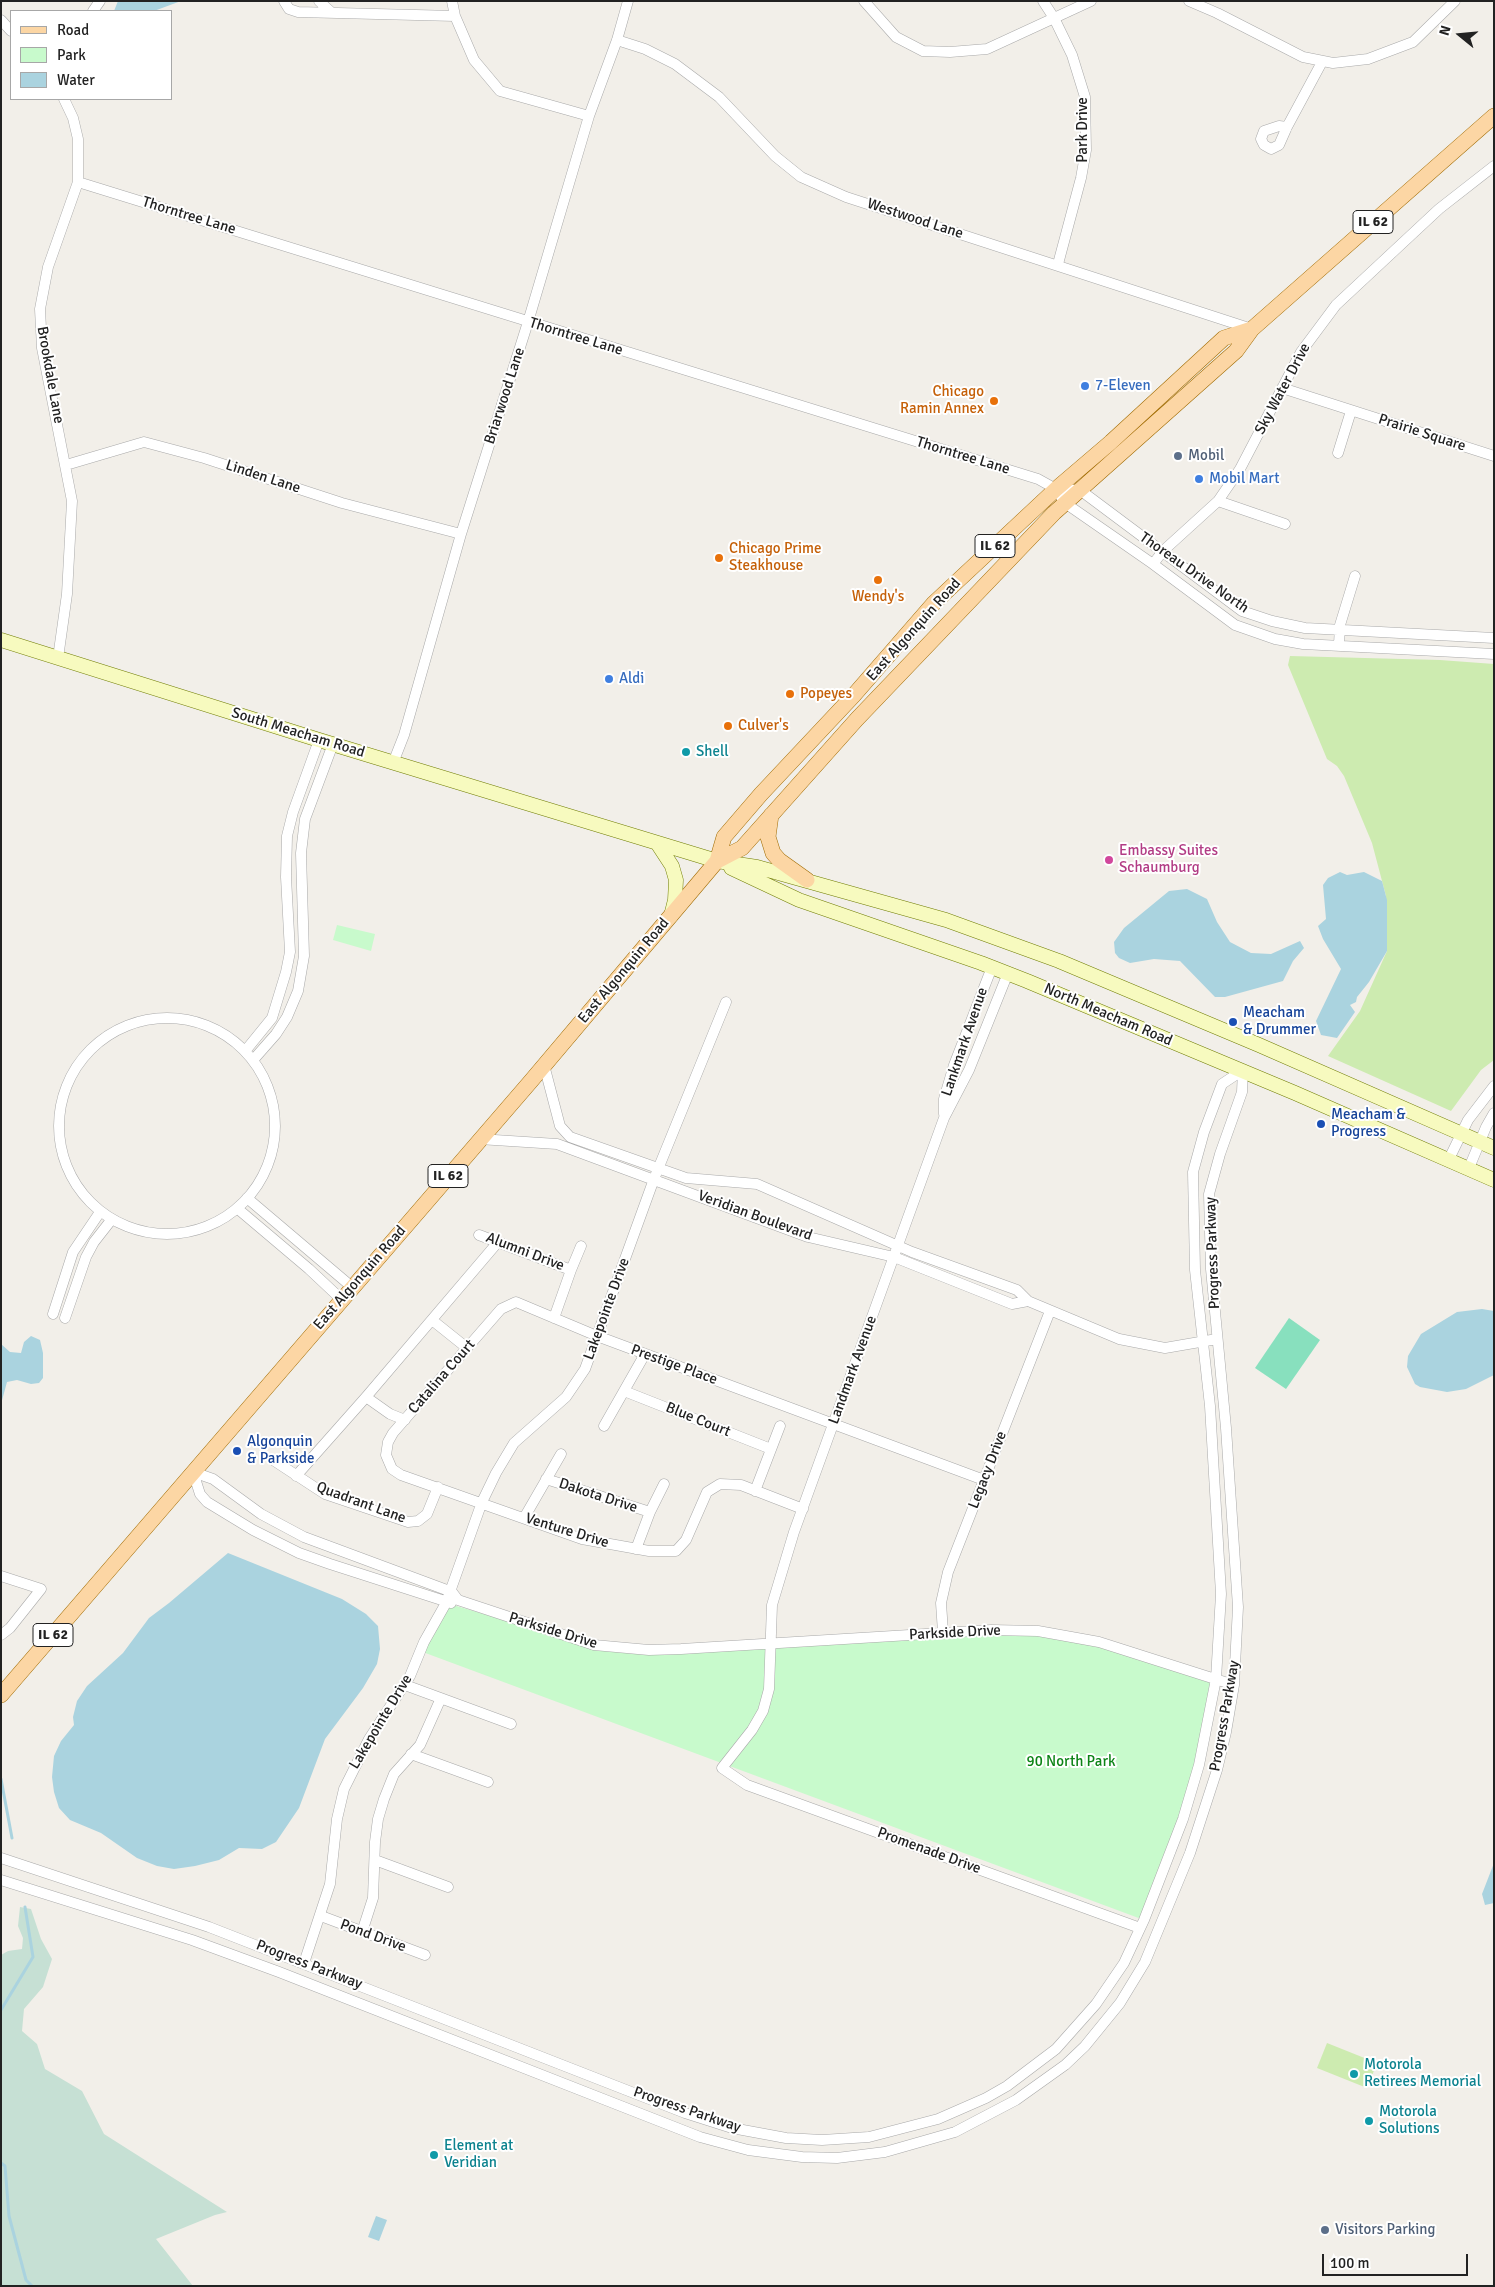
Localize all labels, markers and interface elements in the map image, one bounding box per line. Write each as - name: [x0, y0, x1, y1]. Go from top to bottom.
- legend: [10, 10, 172, 100]
- north arrow: [1435, 10, 1485, 60]
- text: Road: [57, 21, 89, 39]
- text: N: [1436, 23, 1455, 38]
- text: Park: [57, 46, 86, 64]
- text: Water: [57, 71, 95, 89]
- street label: Park Drive: [1074, 97, 1092, 163]
- street label: Thorntree Lane: [140, 193, 238, 239]
- street label: Westwood Lane: [865, 195, 965, 243]
- road number: IL 62: [1353, 210, 1393, 233]
- street label: Thorntree Lane: [527, 314, 625, 360]
- street label: Brookdale Lane: [33, 325, 67, 425]
- street label: Sky Water Drive: [1251, 340, 1315, 438]
- street label: Briarwood Lane: [481, 345, 529, 447]
- place label: 7-Eleven: [1095, 377, 1151, 395]
- marker: 7-Eleven: [1079, 380, 1091, 392]
- place label: Chicago Ramin Annex: [900, 383, 984, 418]
- marker: Chicago Ramin Annex: [988, 395, 1000, 407]
- street label: Prairie Square: [1376, 410, 1468, 456]
- street label: Thorntree Lane: [914, 433, 1012, 479]
- place label: Mobil: [1188, 447, 1224, 465]
- marker: Mobil: [1172, 450, 1184, 462]
- street label: Linden Lane: [223, 456, 303, 498]
- place label: Mobil Mart: [1209, 470, 1279, 488]
- marker: Mobil Mart: [1193, 473, 1205, 485]
- street label: Thoreau Drive North: [1136, 529, 1252, 617]
- road number: IL 62: [975, 534, 1015, 558]
- place label: Chicago Prime Steakhouse: [729, 540, 822, 575]
- marker: Chicago Prime Steakhouse: [713, 552, 725, 564]
- marker: Wendy's: [872, 574, 884, 586]
- street label: East Algonquin Road: [863, 575, 965, 685]
- place label: Wendy's: [852, 588, 904, 606]
- place label: Aldi: [619, 670, 644, 688]
- marker: Aldi: [603, 673, 615, 685]
- place label: Popeyes: [800, 685, 852, 703]
- marker: Popeyes: [784, 688, 796, 700]
- street label: South Meacham Road: [229, 704, 367, 762]
- place label: Culver's: [738, 717, 789, 735]
- marker: Culver's: [722, 720, 734, 732]
- place label: Shell: [696, 743, 729, 761]
- marker: Shell: [680, 746, 692, 758]
- place label: Embassy Suites Schaumburg: [1119, 842, 1218, 877]
- marker: Embassy Suites Schaumburg: [1103, 854, 1115, 866]
- street label: East Algonquin Road: [575, 915, 673, 1027]
- street label: North Meacham Road: [1041, 980, 1175, 1050]
- street label: Lankmark Avenue: [938, 985, 992, 1099]
- place label: Meacham & Drummer: [1243, 1004, 1316, 1039]
- marker: Meacham & Drummer: [1227, 1016, 1239, 1028]
- place label: Meacham & Progress: [1331, 1106, 1406, 1141]
- marker: Meacham & Progress: [1315, 1118, 1327, 1130]
- road number: IL 62: [428, 1164, 468, 1188]
- street label: Veridian Boulevard: [695, 1187, 815, 1245]
- street label: Progress Parkway: [1202, 1197, 1224, 1309]
- street label: East Algonquin Road: [310, 1222, 410, 1334]
- street label: Alumni Drive: [483, 1229, 567, 1275]
- street label: Lakepointe Drive: [580, 1255, 634, 1363]
- street label: Landmark Avenue: [825, 1313, 881, 1427]
- street label: Catalina Court: [405, 1336, 479, 1418]
- street label: Prestige Place: [628, 1341, 720, 1389]
- street label: Blue Court: [663, 1399, 733, 1441]
- street label: Legacy Drive: [965, 1429, 1011, 1511]
- place label: Algonquin & Parkside: [247, 1433, 315, 1468]
- marker: Algonquin & Parkside: [231, 1445, 243, 1457]
- street label: Dakota Drive: [556, 1475, 640, 1517]
- street label: Quadrant Lane: [314, 1478, 408, 1528]
- street label: Venture Drive: [523, 1510, 611, 1552]
- street label: Parkside Drive: [506, 1609, 600, 1653]
- street label: Parkside Drive: [909, 1622, 1001, 1644]
- road number: IL 62: [33, 1624, 73, 1646]
- street label: Progress Parkway: [1206, 1659, 1244, 1773]
- street label: Lakepointe Drive: [346, 1671, 416, 1773]
- park label: 90 North Park: [1027, 1753, 1115, 1771]
- street label: Promenade Drive: [875, 1824, 983, 1878]
- street label: Pond Drive: [338, 1916, 408, 1956]
- street label: Progress Parkway: [253, 1936, 365, 1994]
- place label: Motorola Retirees Memorial: [1364, 2056, 1481, 2091]
- marker: Motorola Retirees Memorial: [1348, 2068, 1360, 2080]
- street label: Progress Parkway: [631, 2083, 743, 2137]
- place label: Motorola Solutions: [1379, 2103, 1440, 2138]
- marker: Motorola Solutions: [1363, 2115, 1375, 2127]
- place label: Element at Veridian: [444, 2137, 513, 2172]
- marker: Element at Veridian: [428, 2149, 440, 2161]
- place label: Visitors Parking: [1335, 2221, 1435, 2239]
- marker: Visitors Parking: [1319, 2224, 1331, 2236]
- scale bar: [1325, 2244, 1471, 2276]
- text: 100 m: [1330, 2254, 1370, 2272]

